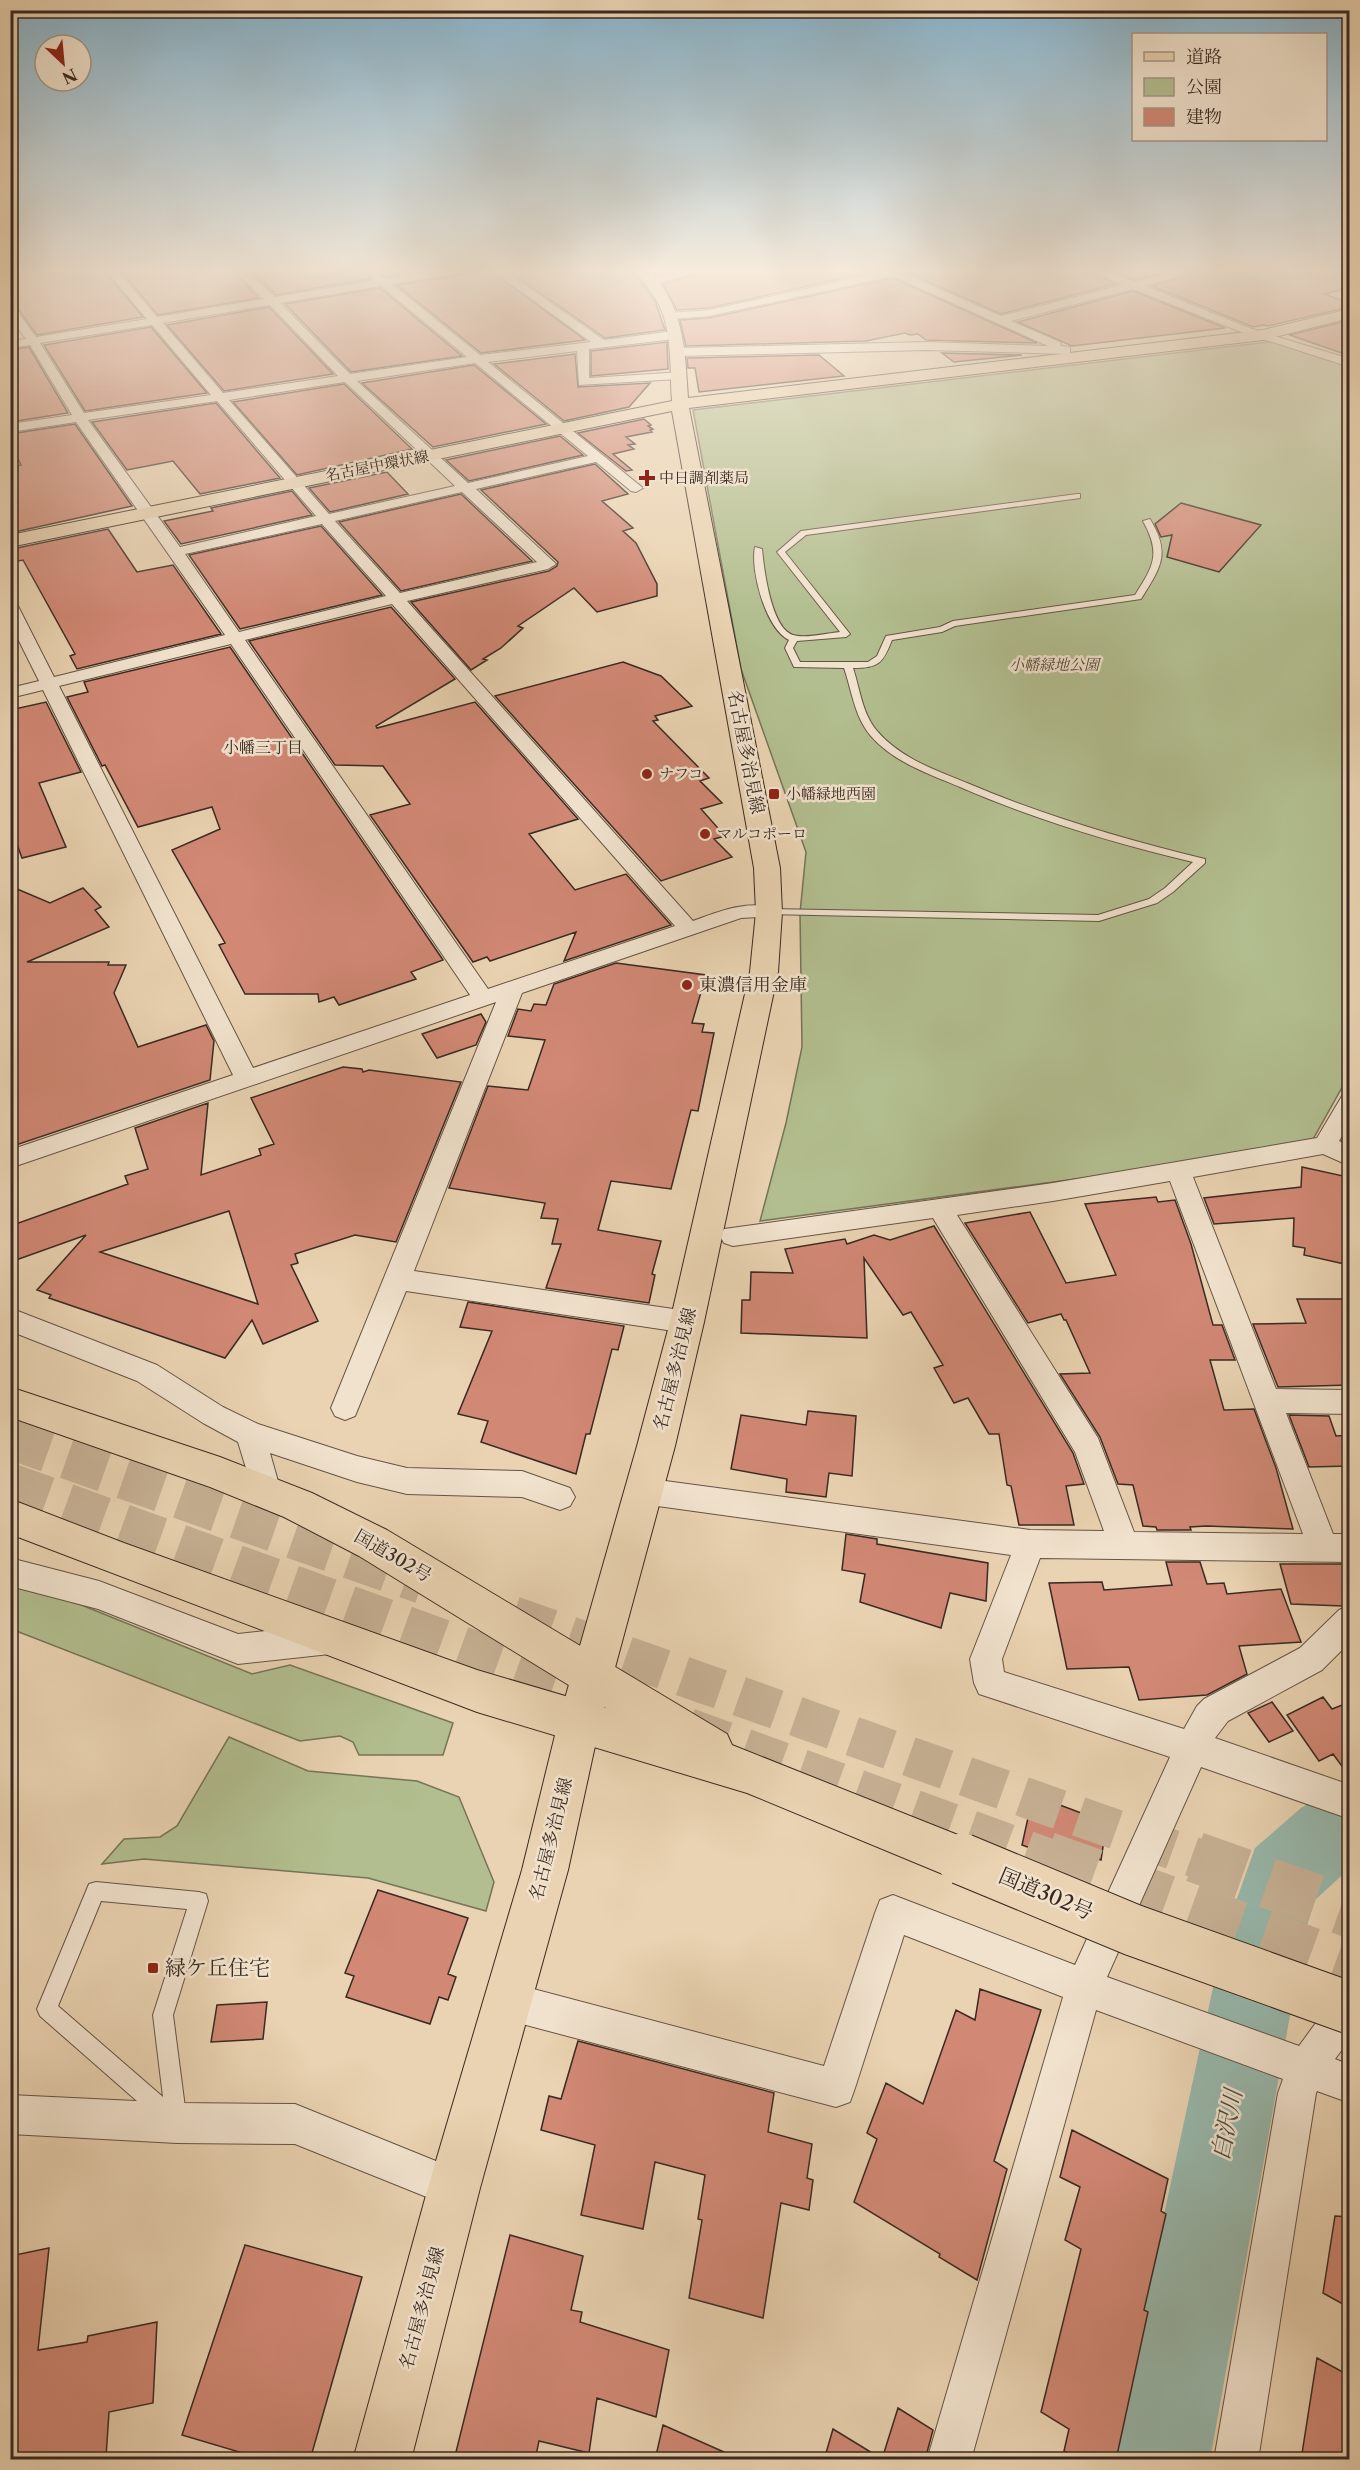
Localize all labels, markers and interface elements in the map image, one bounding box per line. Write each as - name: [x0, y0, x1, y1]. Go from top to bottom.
- north arrow: [33, 33, 93, 93]
- legend: [1132, 33, 1327, 141]
- text: 道路: [1186, 46, 1222, 68]
- text: N: [59, 64, 80, 89]
- text: 公園: [1186, 76, 1222, 98]
- text: 建物: [1186, 106, 1222, 128]
- street label: 名古屋中環状線: [324, 446, 430, 485]
- place label: 中日調剤薬局: [659, 468, 749, 487]
- marker: 中日調剤薬局: [640, 471, 654, 485]
- park label: 小幡緑地公園: [1009, 655, 1102, 674]
- street label: 名古屋多治見線: [723, 688, 769, 816]
- district label: 小幡三丁目: [223, 737, 303, 757]
- place label: ナフコ: [659, 764, 703, 783]
- marker: ナフコ: [640, 767, 654, 781]
- place label: 小幡緑地西園: [786, 784, 876, 803]
- marker: 小幡緑地西園: [767, 787, 781, 801]
- place label: マルコポーロ: [717, 824, 807, 843]
- marker: マルコポーロ: [698, 827, 712, 841]
- place label: 東濃信用金庫: [699, 974, 807, 996]
- marker: 東濃信用金庫: [680, 978, 694, 992]
- street label: 名古屋多治見線: [649, 1305, 701, 1433]
- street label: 国道302号: [350, 1525, 436, 1587]
- street label: 名古屋多治見線: [525, 1775, 577, 1903]
- street label: 国道302号: [995, 1863, 1097, 1925]
- place label: 緑ケ丘住宅: [165, 1955, 270, 1980]
- marker: 緑ケ丘住宅: [146, 1961, 160, 1975]
- water label: 白沢川: [1205, 2084, 1248, 2163]
- street label: 名古屋多治見線: [395, 2244, 449, 2372]

